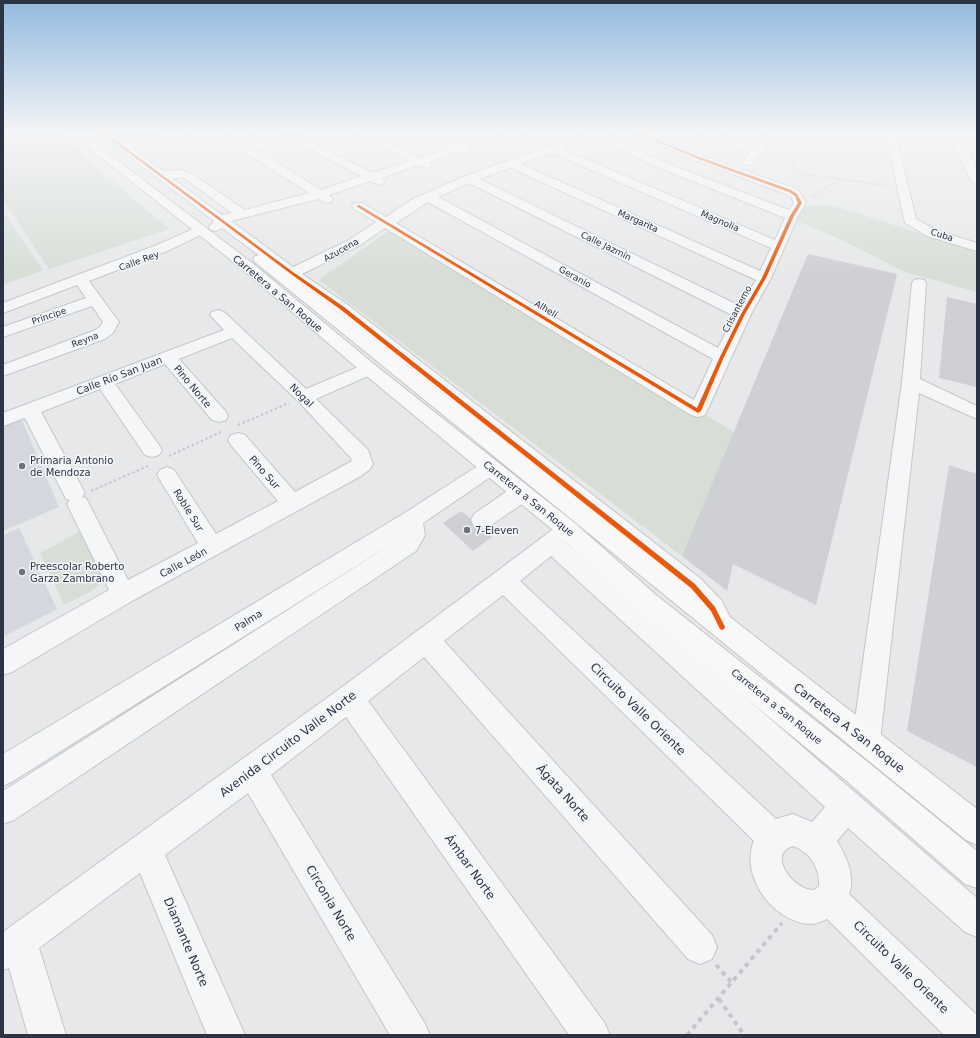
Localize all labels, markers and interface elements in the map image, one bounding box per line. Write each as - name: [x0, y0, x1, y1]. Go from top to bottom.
- street label: Margarita: [616, 208, 660, 234]
- street label: Magnolia: [699, 208, 741, 234]
- street label: Cuba: [929, 227, 955, 243]
- street label: Calle Jazmín: [579, 229, 633, 263]
- street label: Azucena: [322, 236, 360, 264]
- street label: Calle Rey: [118, 249, 161, 273]
- street label: Carretera a San Roque: [231, 253, 325, 334]
- street label: Geranio: [557, 264, 593, 290]
- street label: Crisantemo: [720, 283, 754, 334]
- street label: Alhelí: [533, 298, 560, 320]
- street label: Príncipe: [30, 305, 68, 327]
- street label: Reyna: [70, 330, 100, 350]
- street label: Calle Río San Juan: [75, 354, 164, 397]
- street label: Pino Norte: [172, 363, 214, 410]
- street label: Nogal: [288, 381, 316, 409]
- street label: Pino Sur: [247, 453, 283, 492]
- place label: Primaria Antonio de Mendoza: [30, 455, 113, 478]
- street label: Carretera a San Roque: [481, 458, 576, 538]
- marker: Primaria Antonio de Mendoza: [17, 461, 27, 471]
- street label: Roble Sur: [171, 487, 206, 534]
- marker: 7-Eleven: [462, 525, 472, 535]
- place label: 7-Eleven: [475, 525, 519, 536]
- street label: Calle León: [158, 545, 209, 580]
- place label: Preescolar Roberto Garza Zambrano: [30, 561, 124, 584]
- marker: Preescolar Roberto Garza Zambrano: [17, 567, 27, 577]
- street label: Palma: [232, 608, 264, 633]
- street label: Circuito Valle Oriente: [587, 660, 689, 758]
- street label: Carretera a San Roque: [729, 666, 824, 746]
- street label: Carretera A San Roque: [791, 680, 907, 776]
- street label: Avenida Circuito Valle Norte: [217, 688, 359, 800]
- street label: Ágata Norte: [534, 761, 593, 825]
- street label: Ámbar Norte: [442, 831, 499, 902]
- street label: Circonia Norte: [303, 863, 359, 943]
- street label: Diamante Norte: [161, 895, 211, 989]
- street label: Circuito Valle Oriente: [850, 918, 952, 1016]

